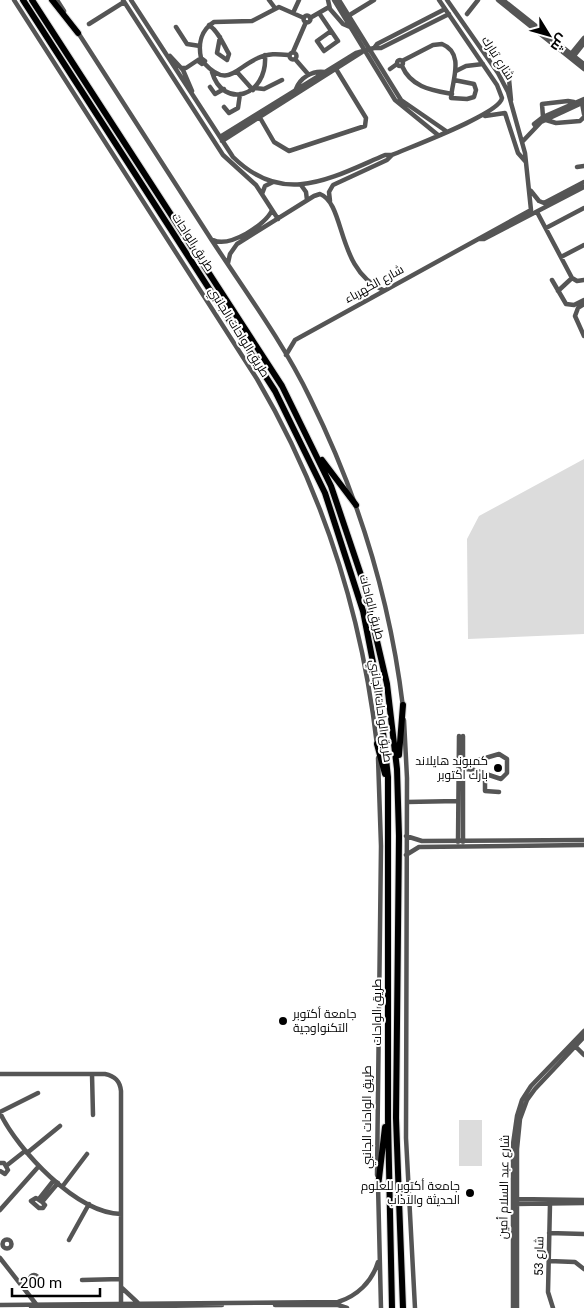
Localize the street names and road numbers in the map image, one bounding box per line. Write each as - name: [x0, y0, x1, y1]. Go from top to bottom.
- street label: شارع تبارك: [478, 34, 517, 83]
- street label: طريق الواحات: [169, 210, 217, 274]
- street label: شارع الكهرباء: [342, 262, 407, 307]
- street label: طريق الواحات الجانبي: [203, 284, 272, 381]
- street label: طريق الواحات: [357, 573, 387, 641]
- street label: طريق الواحات الجانبي: [364, 659, 395, 764]
- street label: طريق الواحات: [370, 979, 384, 1045]
- street label: طريق الواحات الجانبي: [360, 1065, 377, 1169]
- street label: شارع عبد السلام أمين: [495, 1135, 513, 1239]
- street label: شارع 53: [532, 1236, 547, 1276]

